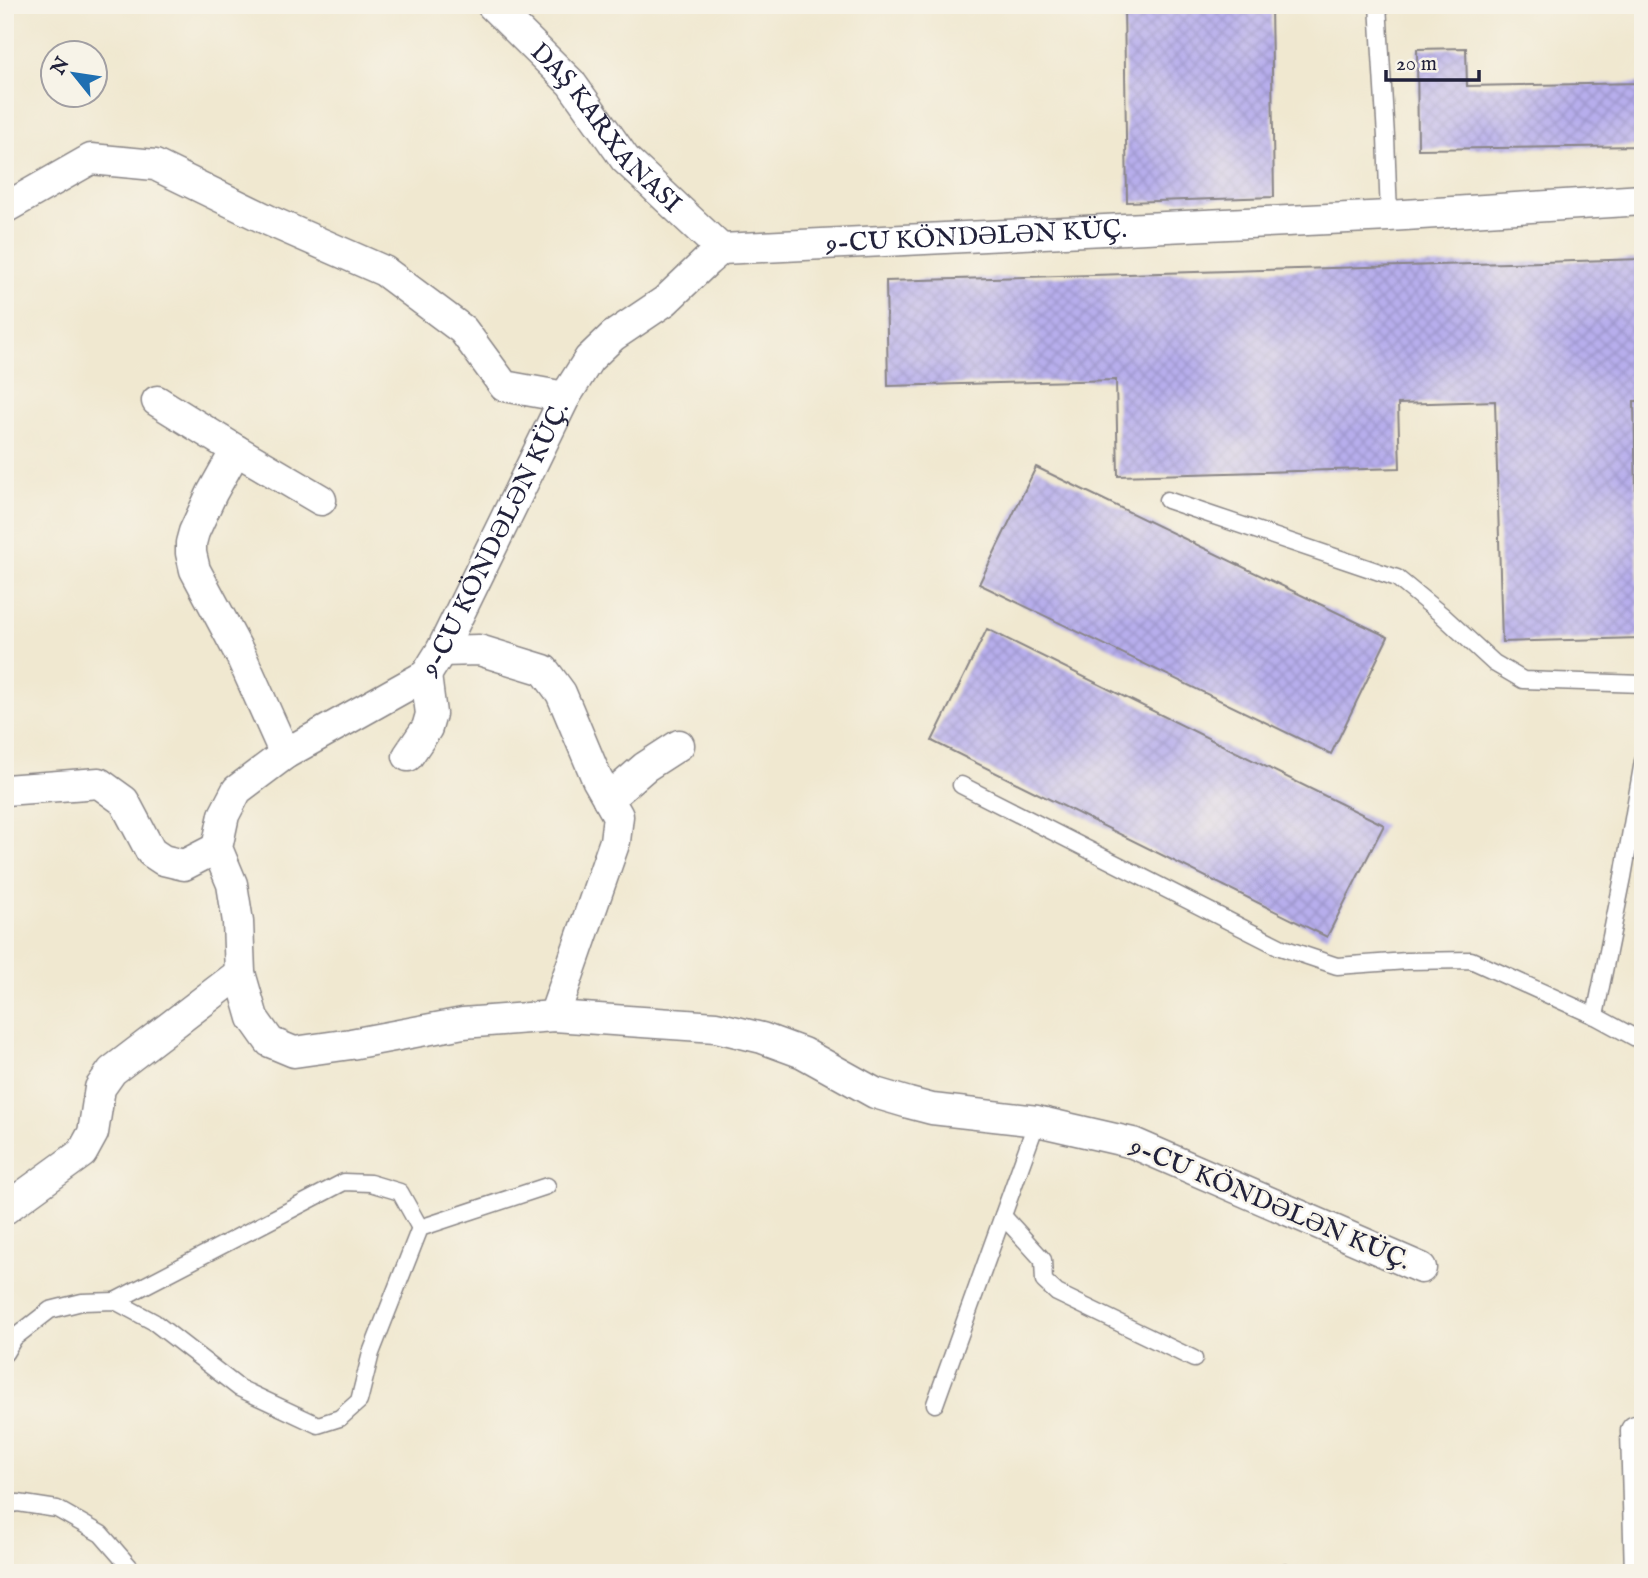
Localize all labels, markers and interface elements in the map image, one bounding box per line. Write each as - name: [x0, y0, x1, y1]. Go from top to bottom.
- street label: DAŞ KARXANASI: [523, 36, 689, 220]
- north arrow: [38, 38, 108, 108]
- scale bar: [1386, 38, 1478, 82]
- text: 20 m: [1396, 51, 1437, 78]
- text: N: [46, 53, 76, 80]
- street label: 9-CU KÖNDƏLƏN KÜÇ.: [824, 212, 1128, 260]
- street label: 9-CU KÖNDƏLƏN KÜÇ.: [413, 396, 577, 683]
- street label: 9-CU KÖNDƏLƏN KÜÇ.: [1124, 1130, 1415, 1278]

